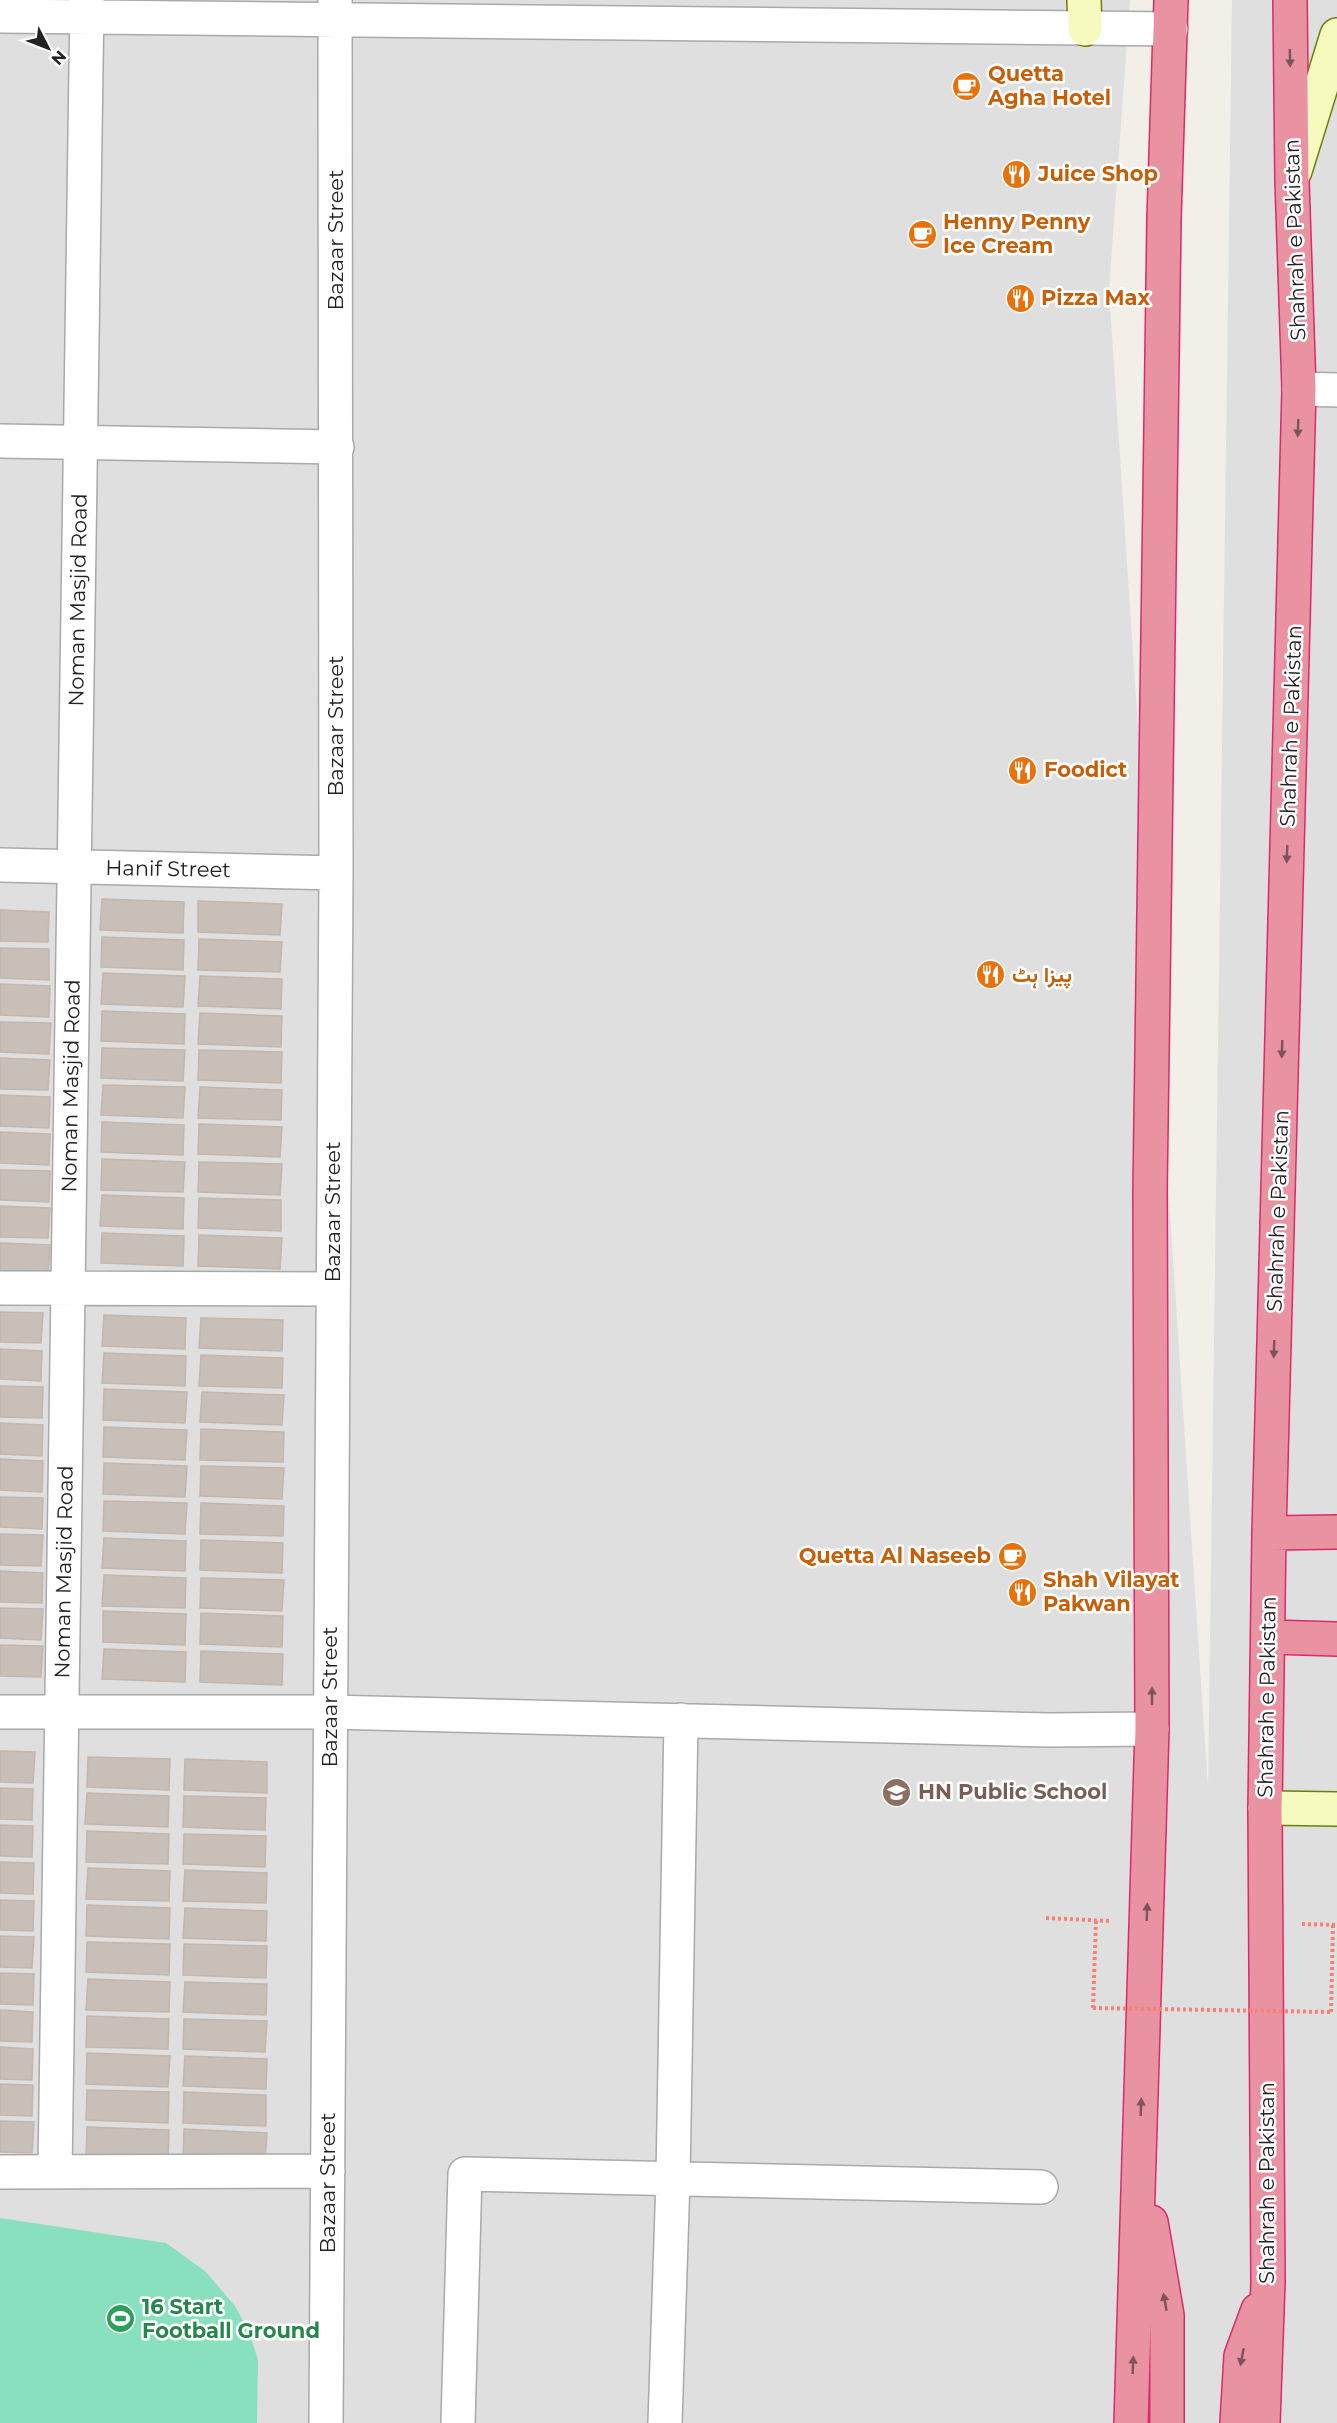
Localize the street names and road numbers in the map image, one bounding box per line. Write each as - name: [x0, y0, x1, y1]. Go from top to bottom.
- street label: Shahrah e Pakistan: [1278, 139, 1311, 341]
- street label: Bazaar Street: [323, 169, 348, 311]
- street label: Noman Masjid Road: [63, 493, 92, 707]
- street label: Shahrah e Pakistan: [1274, 625, 1307, 827]
- street label: Bazaar Street: [323, 655, 348, 797]
- street label: Hanif Street: [105, 855, 231, 882]
- street label: Noman Masjid Road: [56, 979, 85, 1193]
- street label: Shahrah e Pakistan: [1261, 1110, 1294, 1312]
- street label: Bazaar Street: [320, 1141, 345, 1283]
- street label: Noman Masjid Road: [49, 1465, 78, 1679]
- street label: Shahrah e Pakistan: [1252, 1596, 1281, 1798]
- street label: Bazaar Street: [317, 1626, 342, 1768]
- street label: Shahrah e Pakistan: [1254, 2082, 1279, 2284]
- street label: Bazaar Street: [315, 2112, 340, 2254]

